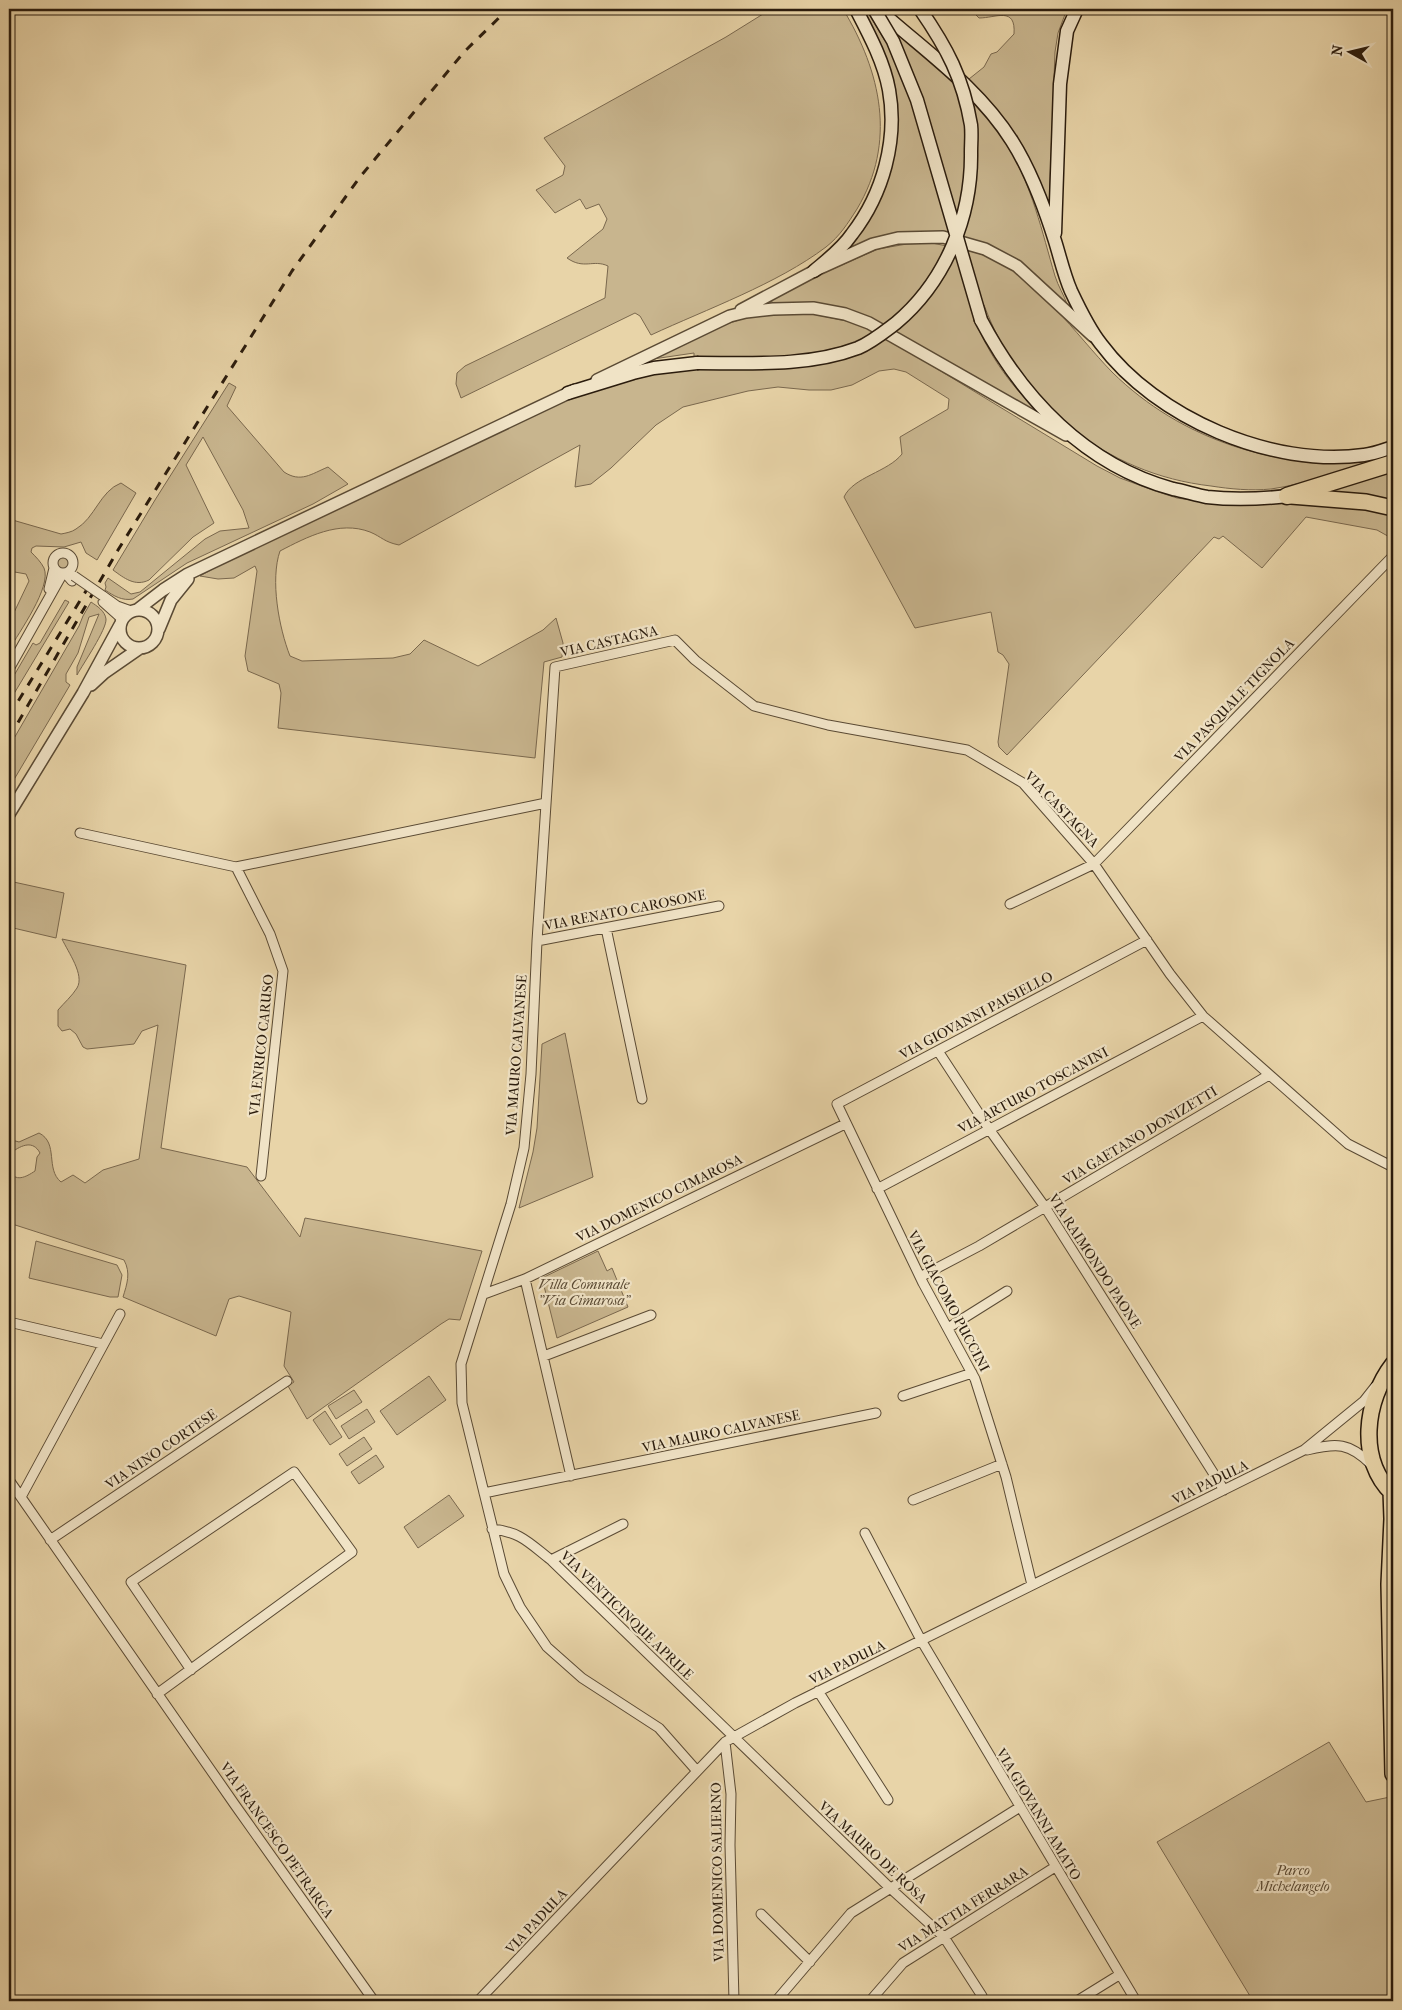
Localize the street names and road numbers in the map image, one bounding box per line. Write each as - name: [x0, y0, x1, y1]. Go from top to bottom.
- street label: VIA CASTAGNA: [558, 622, 660, 661]
- street label: VIA PASQUALE TIGNOLA: [1170, 634, 1299, 766]
- street label: VIA CASTAGNA: [1020, 767, 1103, 852]
- street label: VIA RENATO CAROSONE: [542, 886, 708, 935]
- street label: VIA GIOVANNI PAISIELLO: [896, 968, 1056, 1064]
- street label: VIA ENRICO CARUSO: [246, 973, 277, 1118]
- street label: VIA MAURO CALVANESE: [502, 974, 531, 1137]
- street label: VIA ARTURO TOSCANINI: [954, 1043, 1112, 1138]
- street label: VIA GAETANO DONIZETTI: [1059, 1082, 1221, 1189]
- street label: VIA DOMENICO CIMAROSA: [572, 1150, 746, 1247]
- street label: VIA RAIMONDO PAONE: [1044, 1190, 1145, 1332]
- street label: VIA GIACOMO PUCCINI: [904, 1227, 993, 1375]
- street label: VIA NINO CORTESE: [101, 1405, 221, 1494]
- street label: VIA MAURO CALVANESE: [640, 1406, 802, 1457]
- street label: VIA PADULA: [1168, 1456, 1252, 1509]
- street label: VIA VENTICINQUE APRILE: [556, 1547, 697, 1684]
- street label: VIA PADULA: [805, 1636, 889, 1689]
- street label: VIA GIOVANNI AMATO: [992, 1744, 1085, 1883]
- street label: VIA FRANCESCO PETRARCA: [216, 1758, 338, 1922]
- street label: VIA DOMENICO SALIERNO: [707, 1782, 728, 1963]
- street label: VIA MAURO DE ROSA: [814, 1797, 931, 1908]
- street label: VIA MATTIA FERRARA: [894, 1862, 1032, 1957]
- street label: VIA PADULA: [501, 1885, 571, 1958]

